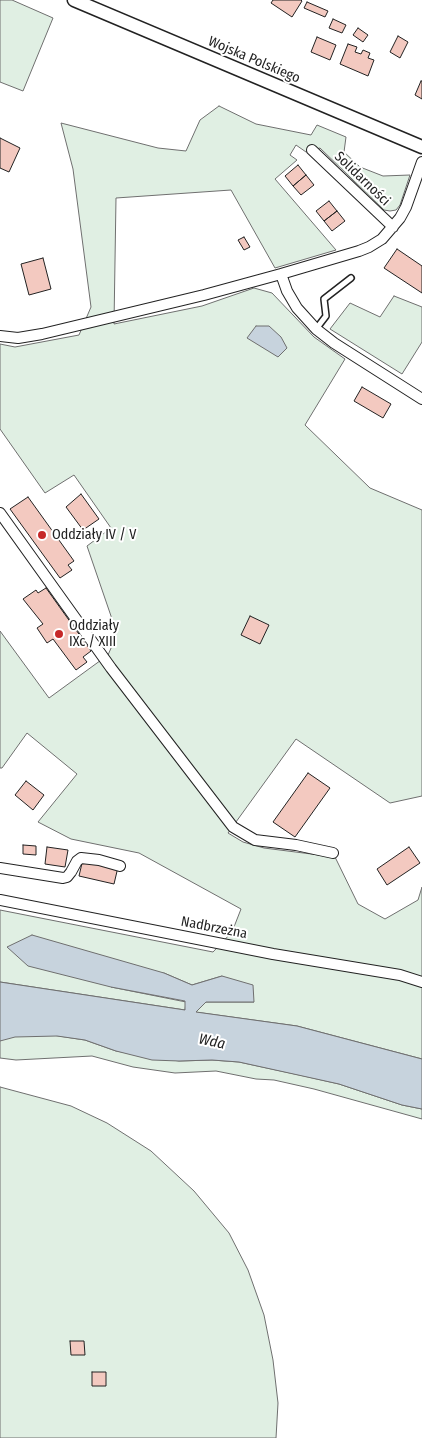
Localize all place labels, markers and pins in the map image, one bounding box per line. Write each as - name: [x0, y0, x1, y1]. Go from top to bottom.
- place label: Oddziały IV / V: [52, 527, 136, 543]
- marker: Oddziały IV / V: [36, 529, 48, 541]
- place label: Oddziały IXc / XIII: [69, 618, 119, 650]
- marker: Oddziały IXc / XIII: [53, 628, 65, 640]

